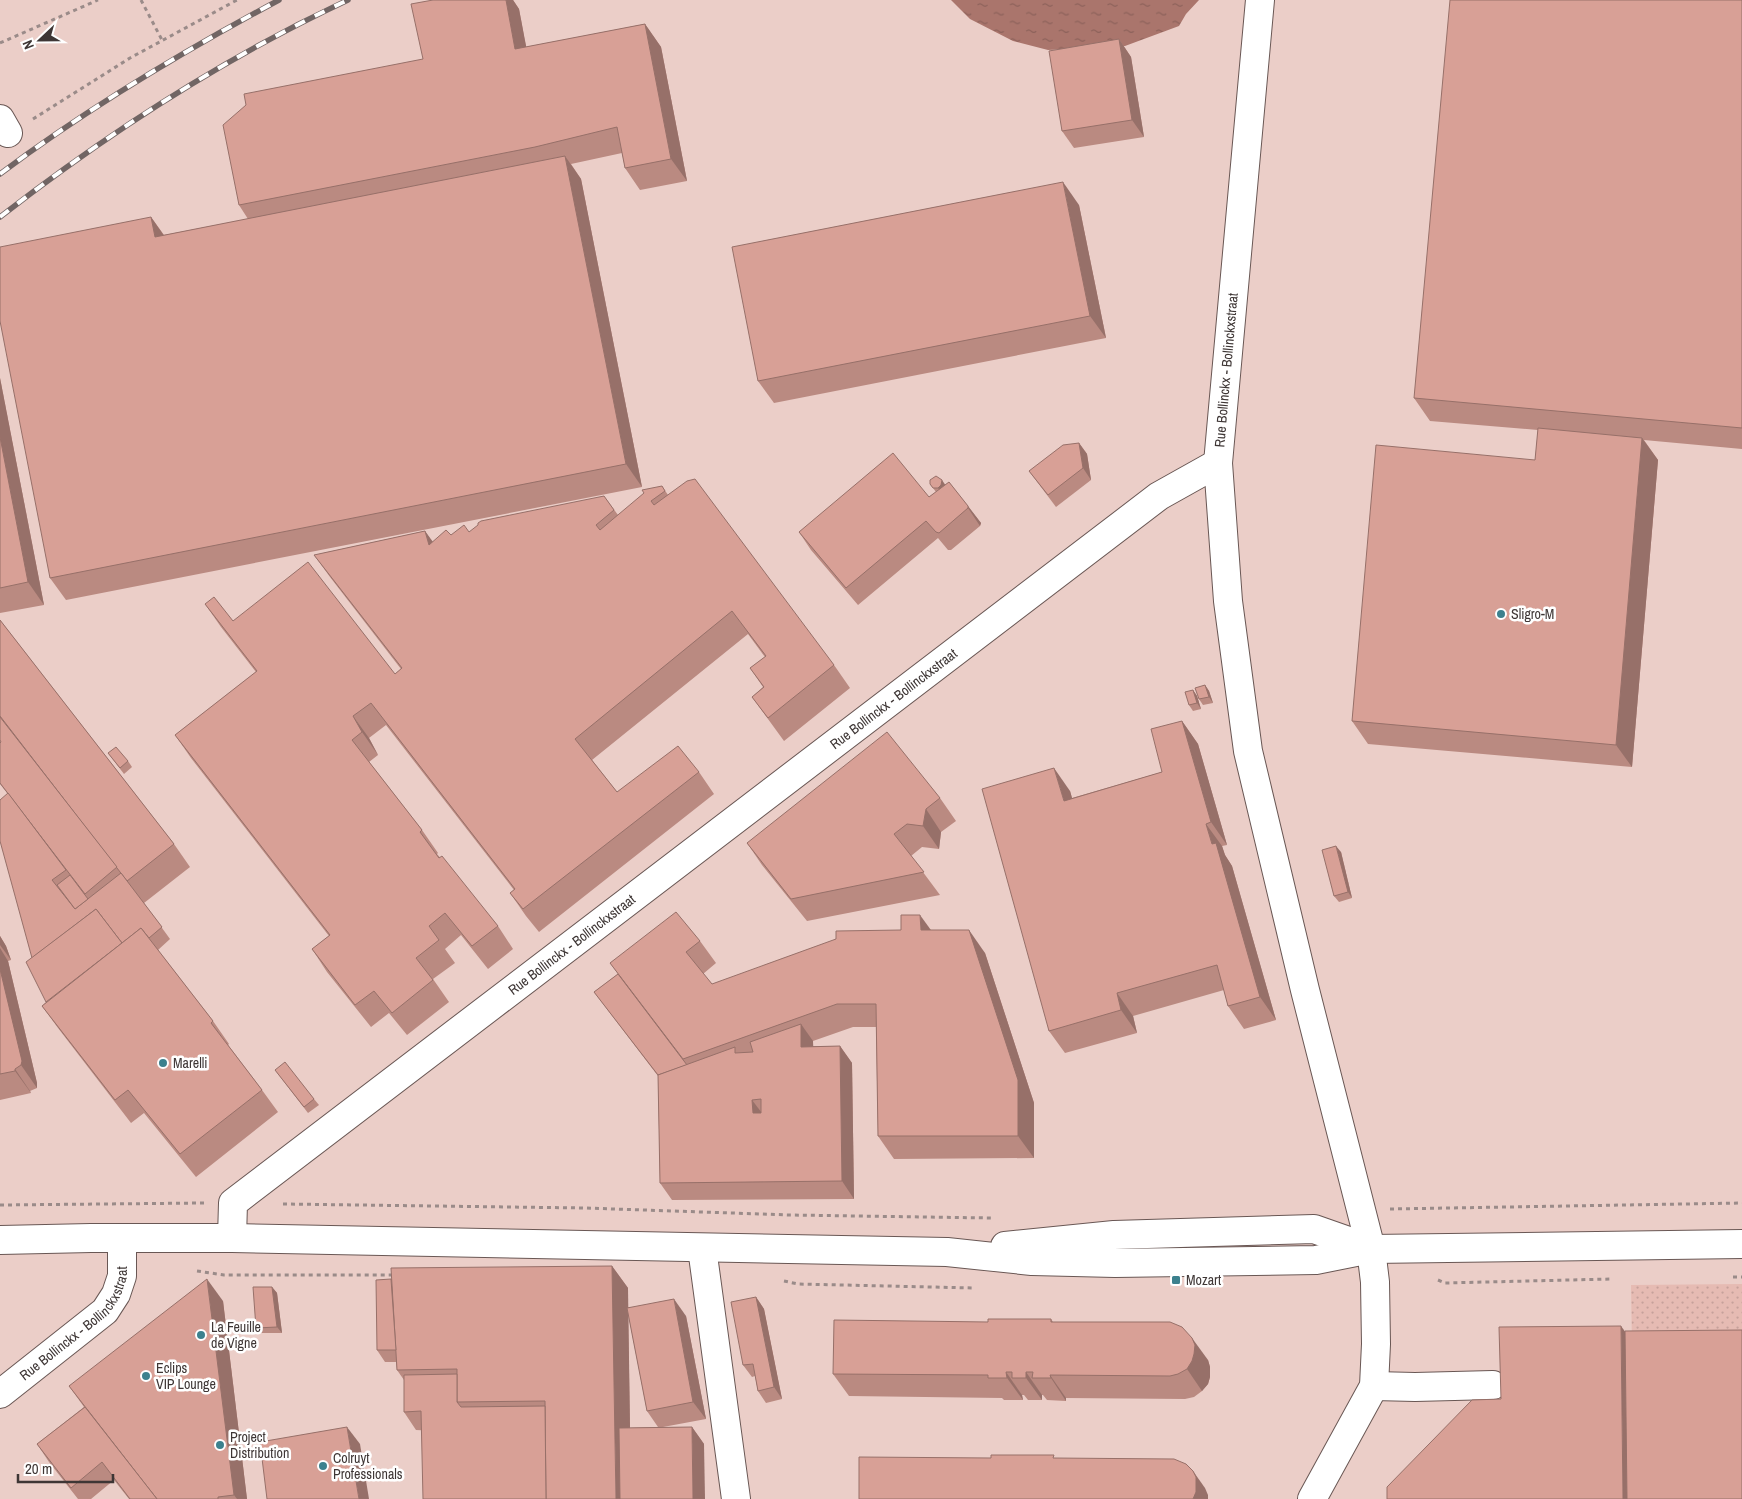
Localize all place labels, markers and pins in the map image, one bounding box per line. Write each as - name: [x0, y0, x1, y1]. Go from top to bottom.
- place label: Sligro-M: [1511, 605, 1554, 623]
- marker: Sligro-M: [1495, 608, 1507, 620]
- place label: Marelli: [173, 1054, 207, 1072]
- marker: Marelli: [157, 1057, 169, 1069]
- place label: Mozart: [1186, 1271, 1221, 1289]
- marker: Mozart: [1170, 1274, 1182, 1286]
- place label: La Feuille de Vigne: [211, 1318, 261, 1352]
- marker: La Feuille de Vigne: [195, 1329, 207, 1341]
- place label: Eclips VIP Lounge: [156, 1359, 216, 1393]
- marker: Eclips VIP Lounge: [140, 1370, 152, 1382]
- place label: Project Distribution: [230, 1428, 289, 1462]
- marker: Project Distribution: [214, 1439, 226, 1451]
- place label: Colruyt Professionals: [333, 1449, 403, 1483]
- marker: Colruyt Professionals: [317, 1460, 329, 1472]

